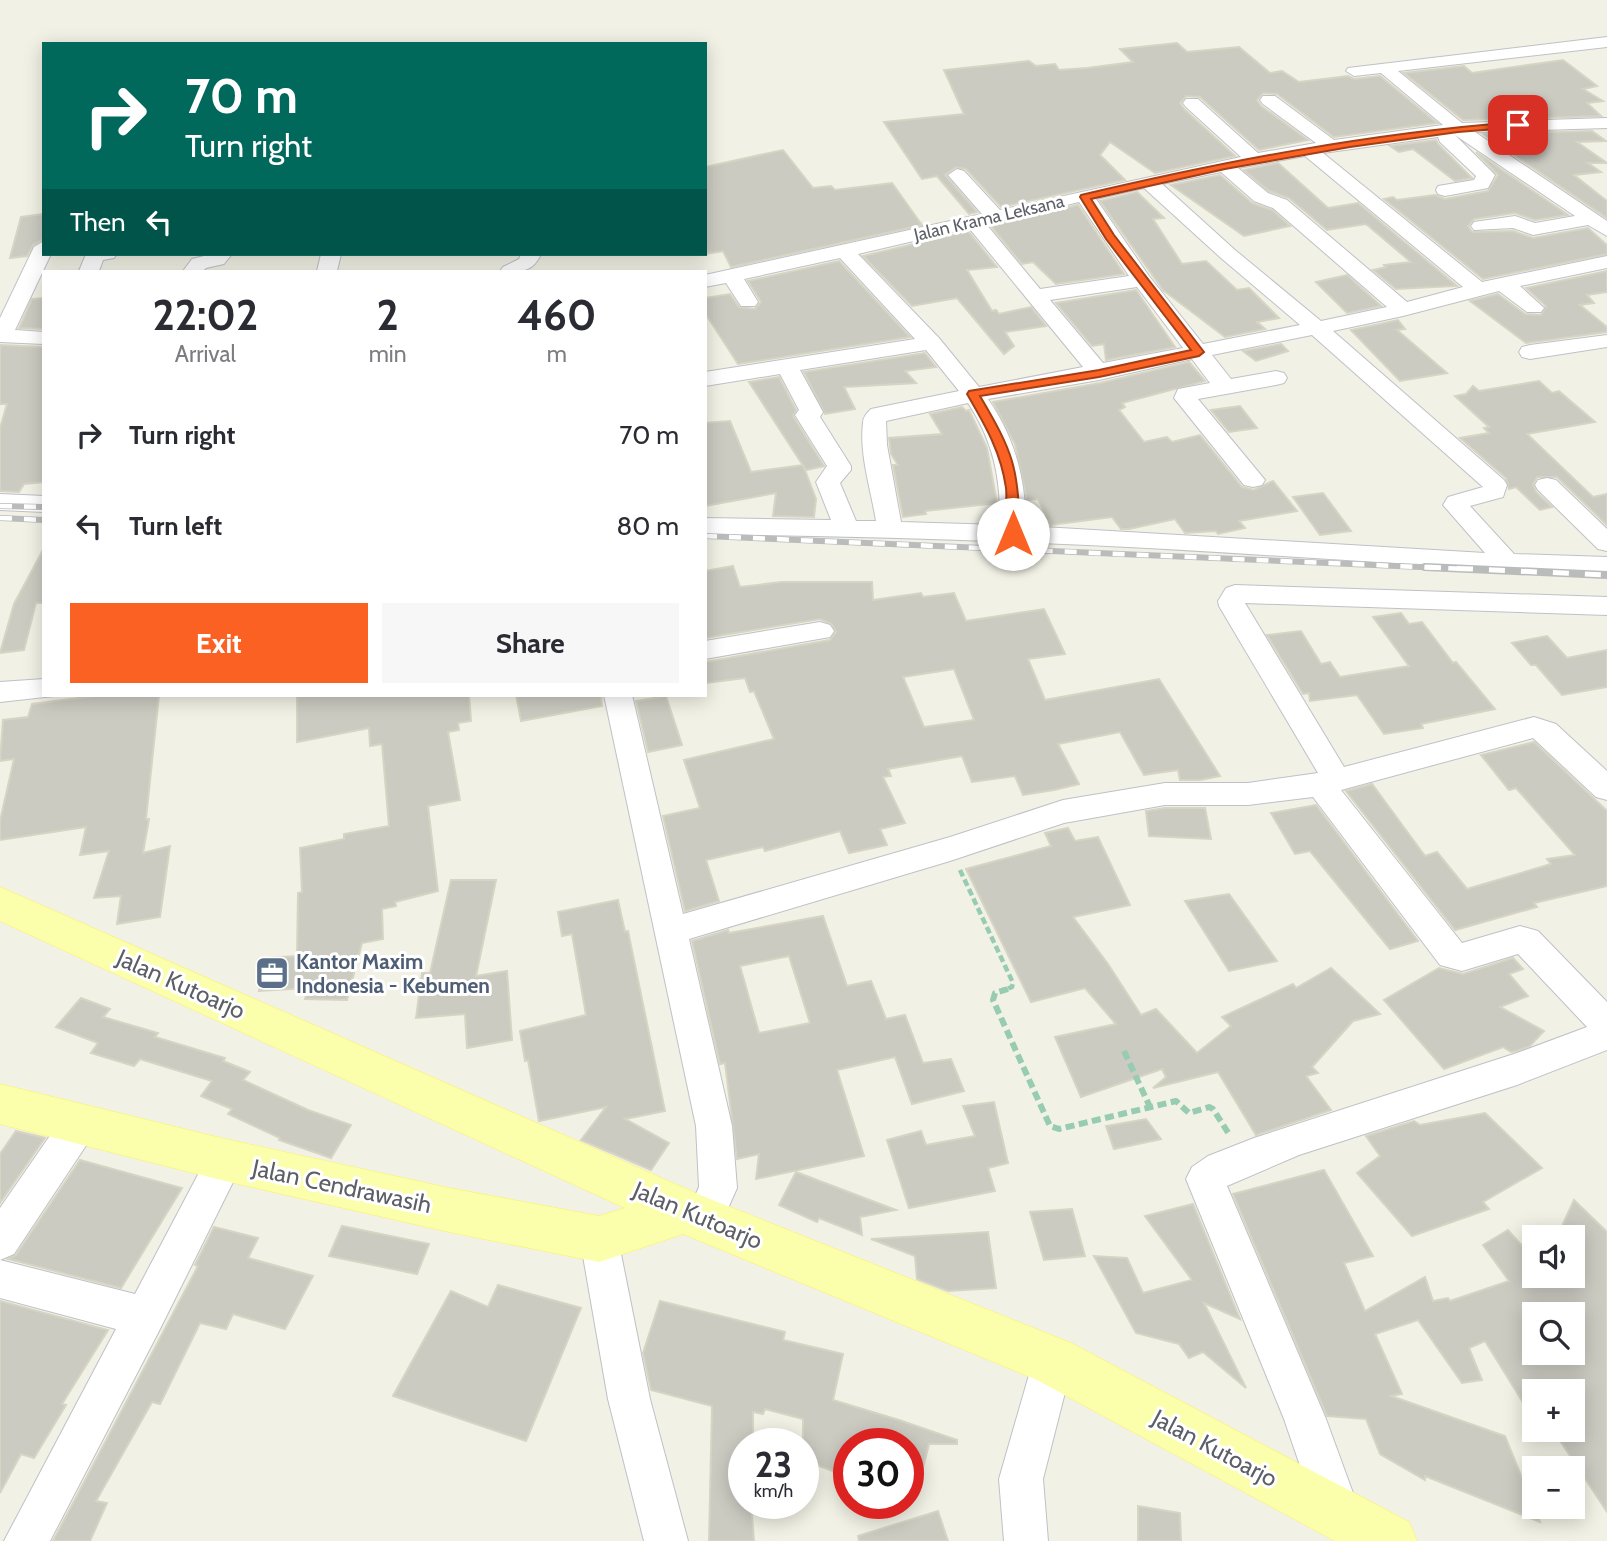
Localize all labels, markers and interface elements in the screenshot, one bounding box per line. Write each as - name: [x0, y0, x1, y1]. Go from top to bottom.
- text: 70 m: [185, 66, 298, 125]
- icon: right: [70, 70, 161, 161]
- pin: [1488, 95, 1548, 155]
- icon: arrive: [1499, 106, 1537, 144]
- text: Turn right: [185, 126, 312, 165]
- street label: Jalan Krama Leksana: [911, 190, 1067, 246]
- icon: left: [140, 203, 178, 241]
- text: Then: [70, 206, 126, 238]
- text: 22:02: [153, 289, 258, 341]
- text: 2: [377, 289, 399, 341]
- text: 460: [517, 289, 596, 341]
- text: Arrival: [175, 340, 236, 368]
- text: min: [369, 340, 407, 368]
- text: m: [547, 340, 567, 368]
- icon: right: [70, 416, 108, 454]
- text: Turn right: [129, 419, 235, 451]
- text: 70 m: [619, 419, 679, 451]
- position arrow: [976, 497, 1050, 571]
- icon: left: [70, 507, 108, 545]
- text: Turn left: [129, 510, 222, 542]
- text: 80 m: [616, 510, 679, 542]
- button: Exit: [70, 603, 368, 683]
- button: Share: [382, 603, 679, 683]
- street label: Jalan Kutoarjo: [111, 942, 250, 1025]
- place label: Kantor Maxim Indonesia - Kebumen: [296, 949, 490, 998]
- office icon: Kantor Maxim Indonesia - Kebumen: [253, 954, 291, 992]
- street label: Jalan Cendrawasih: [249, 1153, 434, 1219]
- street label: Jalan Kutoarjo: [628, 1174, 767, 1255]
- map controls: [1522, 1225, 1585, 1519]
- button: sound: [1522, 1225, 1585, 1288]
- button: search: [1522, 1302, 1585, 1365]
- button: +: [1522, 1379, 1585, 1442]
- street label: Jalan Kutoarjo: [1147, 1402, 1283, 1493]
- speed limit sign: 30: [833, 1428, 924, 1519]
- text: 23: [755, 1443, 792, 1486]
- button: −: [1522, 1456, 1585, 1519]
- text: km/h: [754, 1480, 793, 1502]

